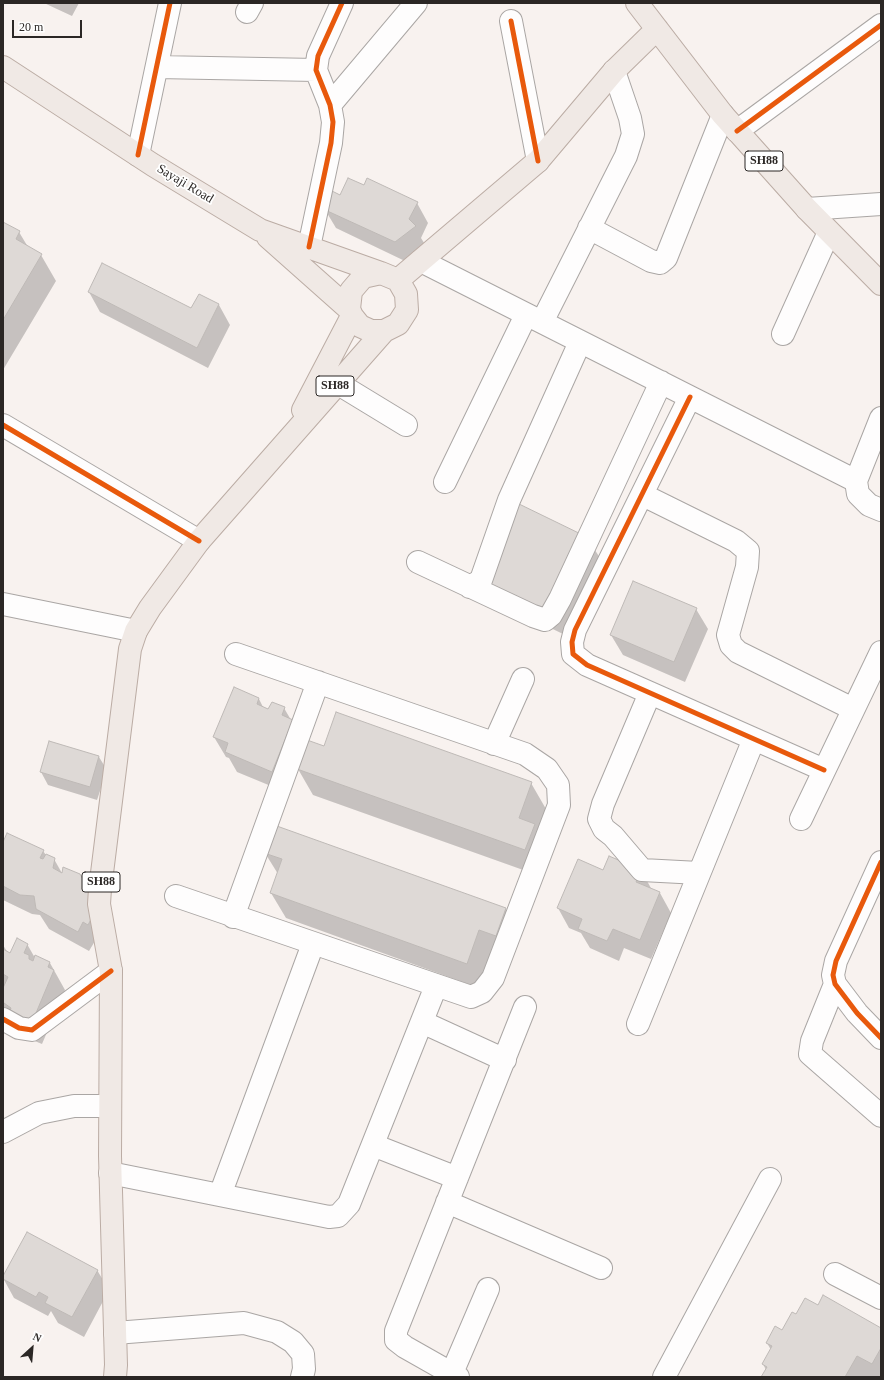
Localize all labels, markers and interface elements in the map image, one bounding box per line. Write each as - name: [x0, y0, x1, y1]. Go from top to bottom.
- scale bar: [14, 12, 84, 38]
- text: 20 m: [19, 20, 43, 34]
- road number: SH88: [745, 151, 783, 171]
- street label: Sayaji Road: [154, 161, 216, 207]
- road number: SH88: [316, 376, 354, 396]
- road number: SH88: [82, 872, 120, 892]
- north arrow: [12, 1328, 52, 1368]
- text: N: [31, 1330, 43, 1344]

